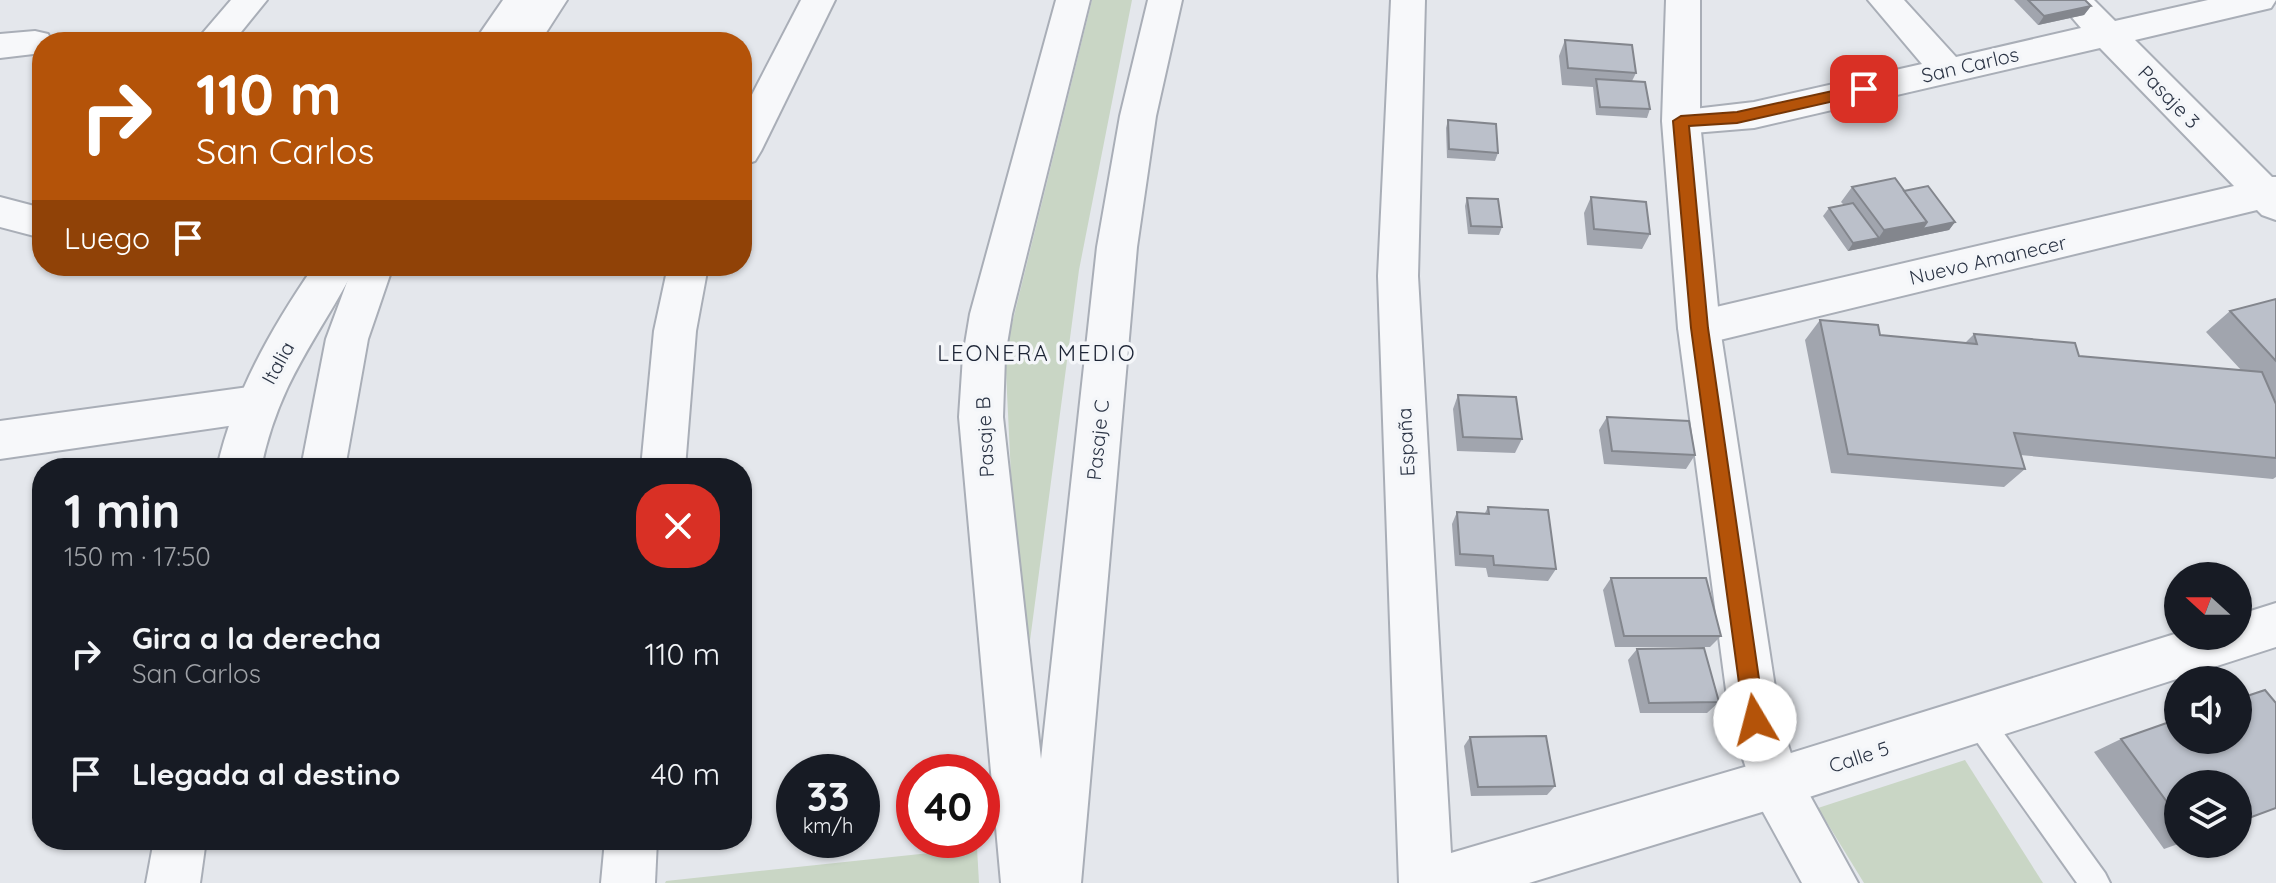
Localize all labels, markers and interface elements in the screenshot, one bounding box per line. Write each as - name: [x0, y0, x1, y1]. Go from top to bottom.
- street label: San Carlos: [1919, 41, 2021, 88]
- pin: [1830, 55, 1898, 123]
- text: 110 m: [196, 59, 341, 129]
- street label: Pasaje 3: [2133, 60, 2206, 133]
- icon: right: [64, 64, 168, 168]
- icon: arrive: [1842, 67, 1886, 111]
- text: San Carlos: [196, 128, 374, 173]
- icon: arrive: [166, 216, 210, 260]
- text: Luego: [64, 219, 150, 257]
- street label: Nuevo Amanecer: [1907, 229, 2069, 290]
- street label: Italia: [256, 337, 299, 388]
- district label: LEONERA MEDIO: [937, 339, 1137, 367]
- street label: Pasaje B: [970, 396, 999, 478]
- street label: Pasaje C: [1081, 398, 1114, 481]
- street label: España: [1391, 407, 1420, 477]
- text: 1 min: [64, 480, 180, 540]
- button: close: [636, 484, 720, 568]
- text: 150 m · 17:50: [64, 540, 211, 573]
- north arrow: [2164, 562, 2252, 650]
- map controls: [2164, 562, 2252, 858]
- text: Gira a la derecha: [132, 619, 381, 657]
- icon: right: [64, 632, 108, 676]
- text: 110 m: [644, 635, 720, 673]
- text: San Carlos: [132, 657, 261, 690]
- button: sound: [2164, 666, 2252, 754]
- position arrow: [1713, 678, 1797, 762]
- street label: Calle 5: [1826, 735, 1892, 778]
- icon: arrive: [64, 752, 108, 796]
- speed limit sign: 40: [896, 754, 1000, 858]
- text: Llegada al destino: [132, 755, 400, 793]
- text: 40 m: [651, 755, 720, 793]
- button: layers: [2164, 770, 2252, 858]
- text: 33: [807, 771, 849, 821]
- text: km/h: [803, 813, 853, 838]

